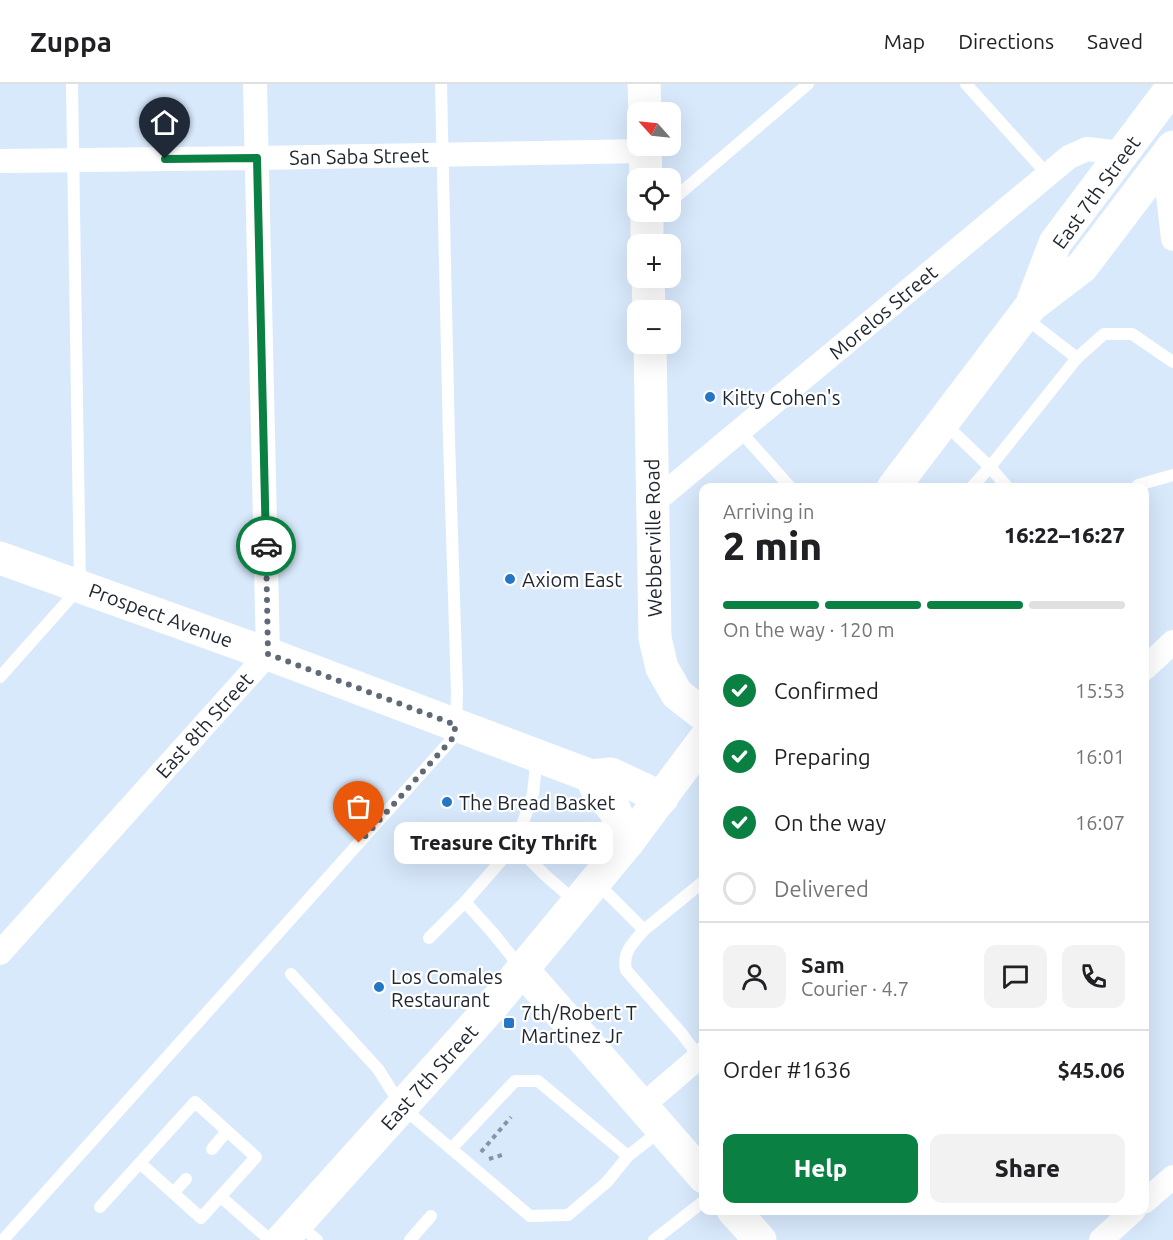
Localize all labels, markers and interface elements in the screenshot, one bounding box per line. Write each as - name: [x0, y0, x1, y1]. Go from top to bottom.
- text: Zuppa: [30, 26, 112, 57]
- text: Map: [884, 29, 925, 53]
- text: Directions: [958, 29, 1054, 53]
- text: Saved: [1087, 29, 1143, 53]
- pin: [139, 97, 190, 159]
- north arrow: [627, 102, 681, 156]
- map controls: [627, 102, 681, 354]
- icon: home: [148, 106, 181, 139]
- street label: East 7th Street: [1047, 131, 1145, 253]
- street label: San Saba Street: [289, 143, 429, 169]
- button: locate: [627, 168, 681, 222]
- button: +: [627, 234, 681, 288]
- street label: Morelos Street: [824, 260, 942, 364]
- button: −: [627, 300, 681, 354]
- place label: Kitty Cohen's: [722, 386, 840, 409]
- marker: Kitty Cohen's: [703, 390, 717, 404]
- street label: Webberville Road: [640, 459, 666, 617]
- text: Arriving in: [723, 500, 814, 523]
- courier: [236, 516, 296, 576]
- text: 16:22–16:27: [1004, 522, 1125, 547]
- text: 2 min: [723, 524, 822, 567]
- icon: car: [250, 530, 283, 563]
- place label: Axiom East: [522, 568, 622, 591]
- marker: Axiom East: [503, 572, 517, 586]
- street label: Prospect Avenue: [86, 578, 236, 652]
- text: On the way · 120 m: [723, 618, 895, 641]
- street label: East 8th Street: [151, 668, 257, 782]
- icon: check: [723, 674, 756, 707]
- text: Confirmed: [774, 678, 879, 703]
- text: 15:53: [1075, 679, 1125, 702]
- icon: check: [723, 740, 756, 773]
- text: Preparing: [774, 744, 871, 769]
- text: 16:01: [1075, 745, 1125, 768]
- pin: [333, 781, 384, 843]
- icon: bag: [342, 790, 375, 823]
- place label: The Bread Basket: [459, 791, 615, 814]
- marker: The Bread Basket: [440, 795, 454, 809]
- icon: check: [723, 806, 756, 839]
- text: On the way: [774, 810, 886, 835]
- text: 16:07: [1075, 811, 1125, 834]
- callout: Treasure City Thrift: [395, 822, 614, 864]
- text: Treasure City Thrift: [410, 831, 597, 854]
- text: Delivered: [774, 876, 869, 901]
- button: person: [723, 945, 786, 1008]
- button: chat: [984, 945, 1047, 1008]
- button: phone: [1062, 945, 1125, 1008]
- text: Sam: [801, 952, 845, 977]
- place label: Los Comales Restaurant: [391, 965, 503, 1011]
- text: Courier · 4.7: [801, 977, 909, 1000]
- marker: Los Comales Restaurant: [372, 980, 386, 994]
- place label: 7th/Robert T Martinez Jr: [521, 1001, 637, 1047]
- marker: 7th/Robert T Martinez Jr: [502, 1016, 516, 1030]
- street label: East 7th Street: [376, 1020, 482, 1134]
- text: Order #1636: [723, 1057, 851, 1082]
- text: $45.06: [1058, 1057, 1125, 1082]
- button: Help: [723, 1134, 918, 1203]
- button: Share: [930, 1134, 1125, 1203]

